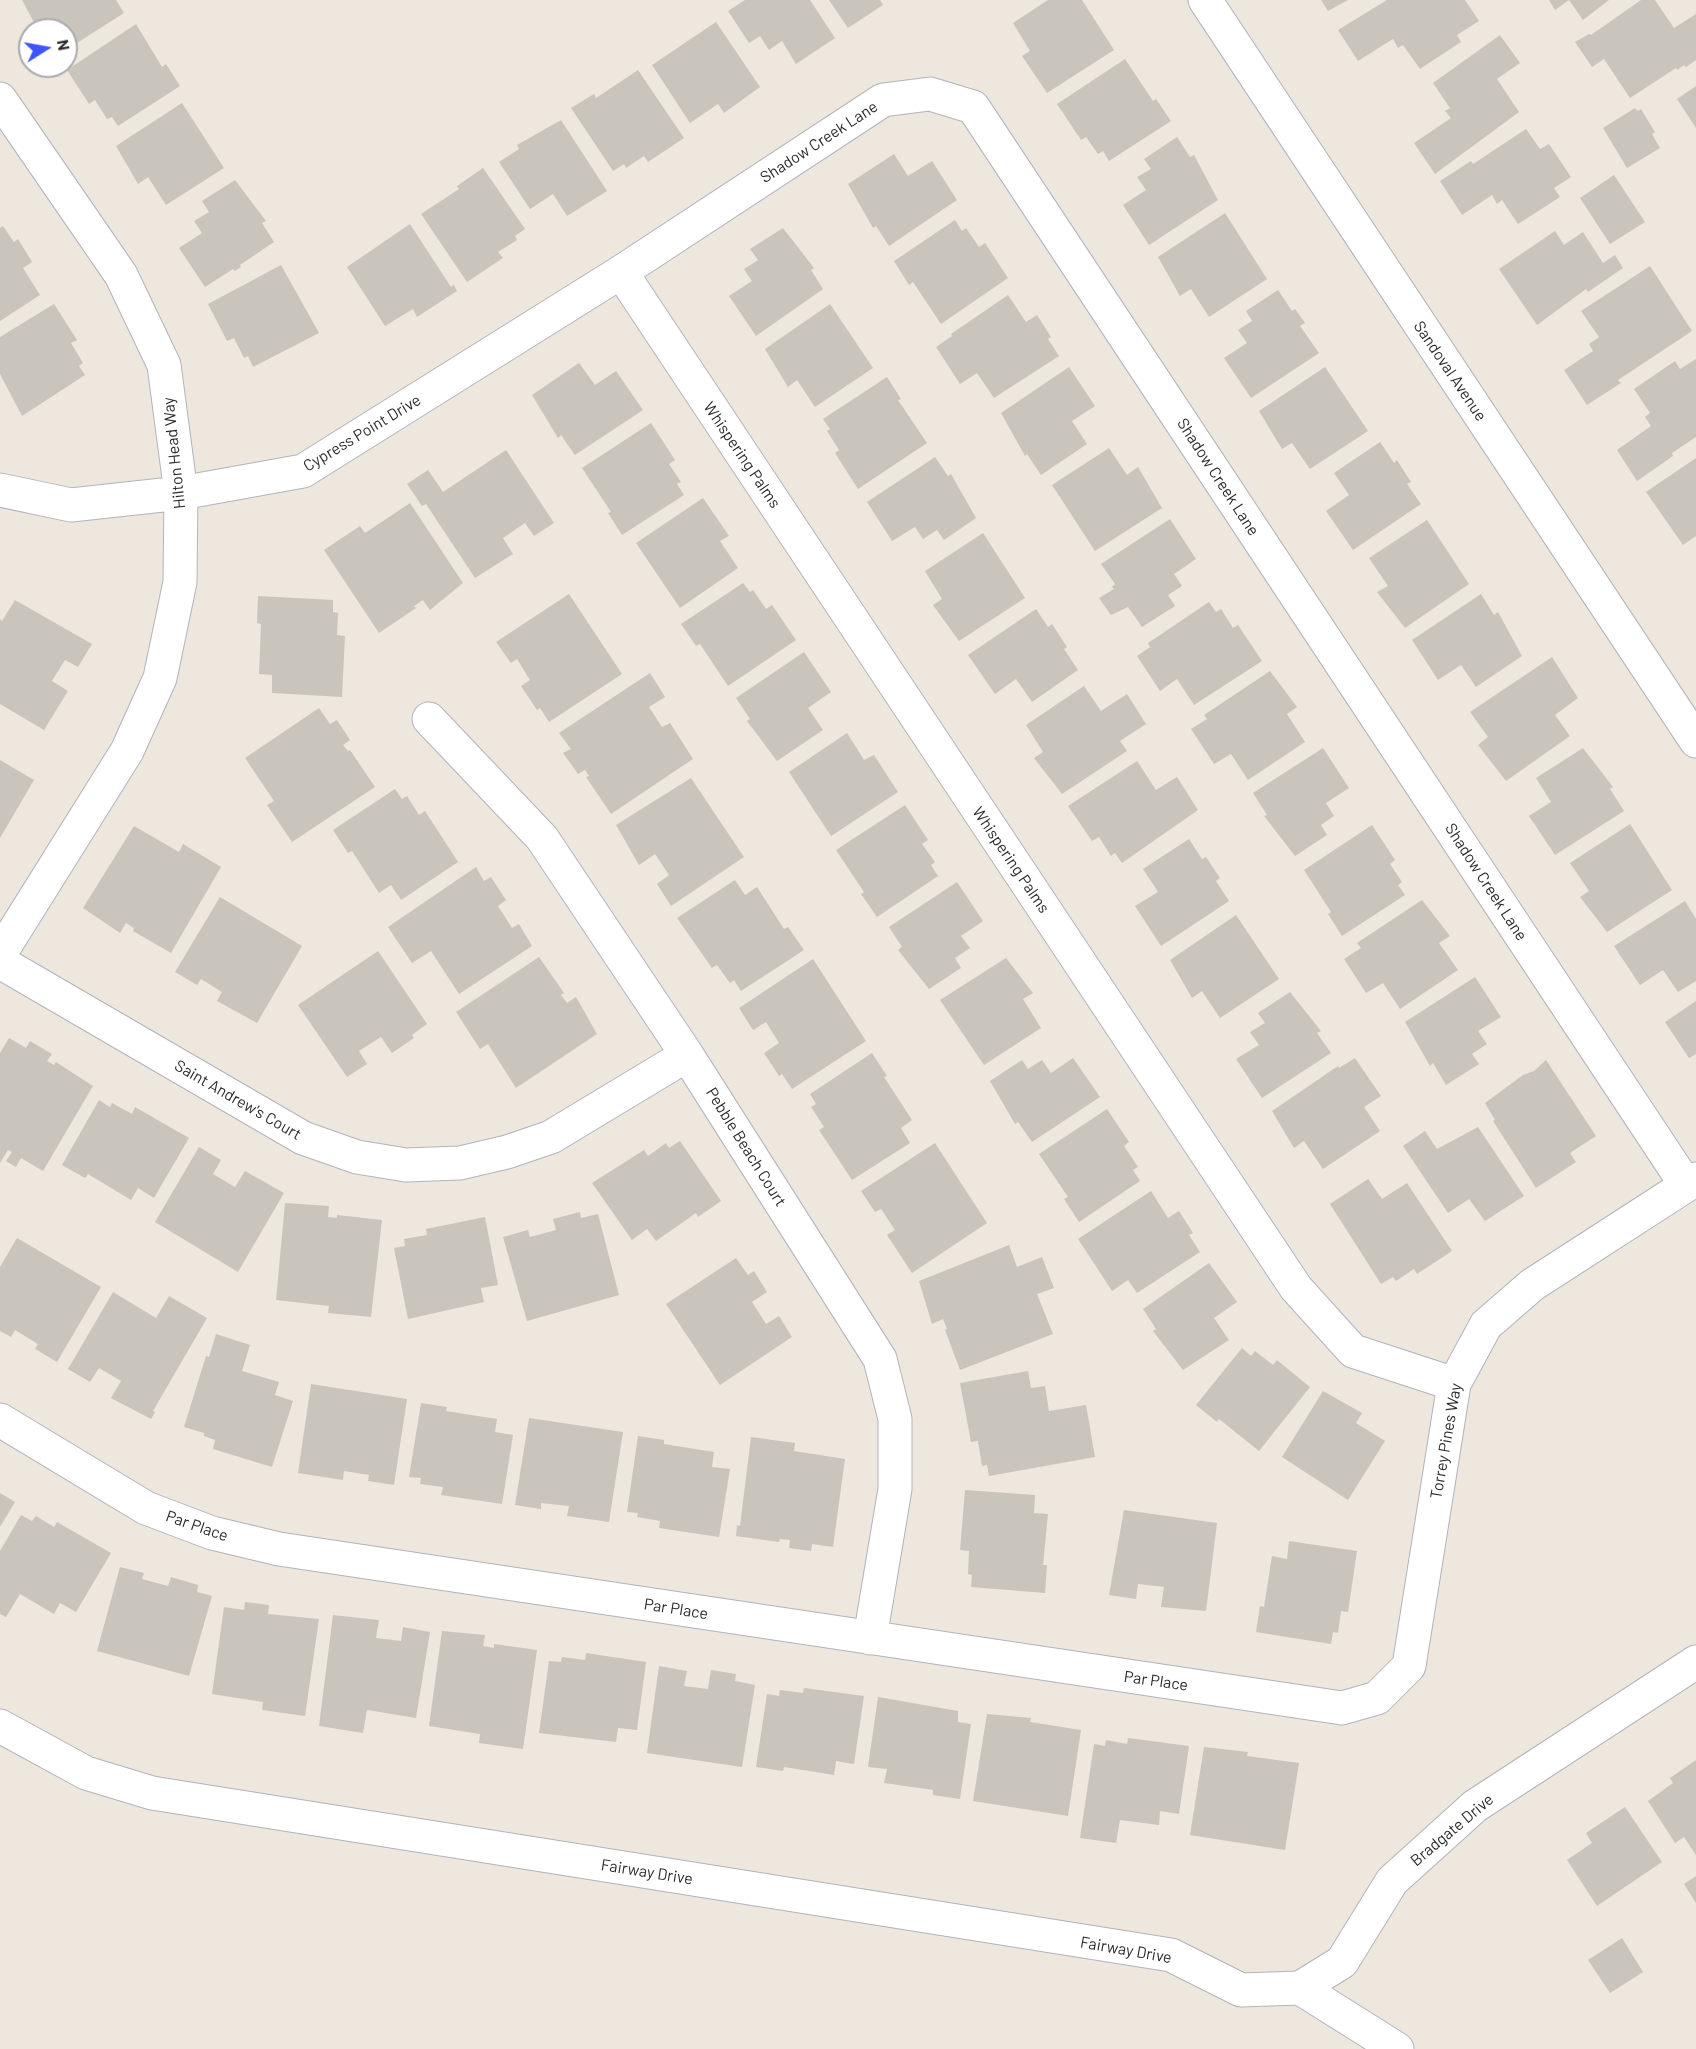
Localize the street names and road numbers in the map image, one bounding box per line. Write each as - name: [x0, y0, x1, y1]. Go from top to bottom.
- street label: Shadow Creek Lane: [757, 97, 881, 187]
- street label: Sandoval Avenue: [1409, 317, 1491, 425]
- street label: Cypress Point Drive: [300, 390, 424, 476]
- street label: Hilton Head Way: [159, 396, 189, 510]
- street label: Whispering Palms: [699, 398, 785, 512]
- street label: Shadow Creek Lane: [1173, 415, 1263, 539]
- street label: Whispering Palms: [968, 803, 1054, 917]
- street label: Shadow Creek Lane: [1441, 820, 1531, 944]
- street label: Saint Andrew's Court: [171, 1056, 305, 1144]
- street label: Pebble Beach Court: [702, 1084, 790, 1210]
- street label: Torrey Pines Way: [1426, 1382, 1466, 1500]
- street label: Par Place: [163, 1506, 231, 1546]
- street label: Par Place: [643, 1594, 709, 1624]
- street label: Par Place: [1123, 1667, 1189, 1695]
- street label: Bradgate Drive: [1407, 1790, 1497, 1870]
- street label: Fairway Drive: [600, 1855, 694, 1889]
- street label: Fairway Drive: [1079, 1932, 1173, 1968]

